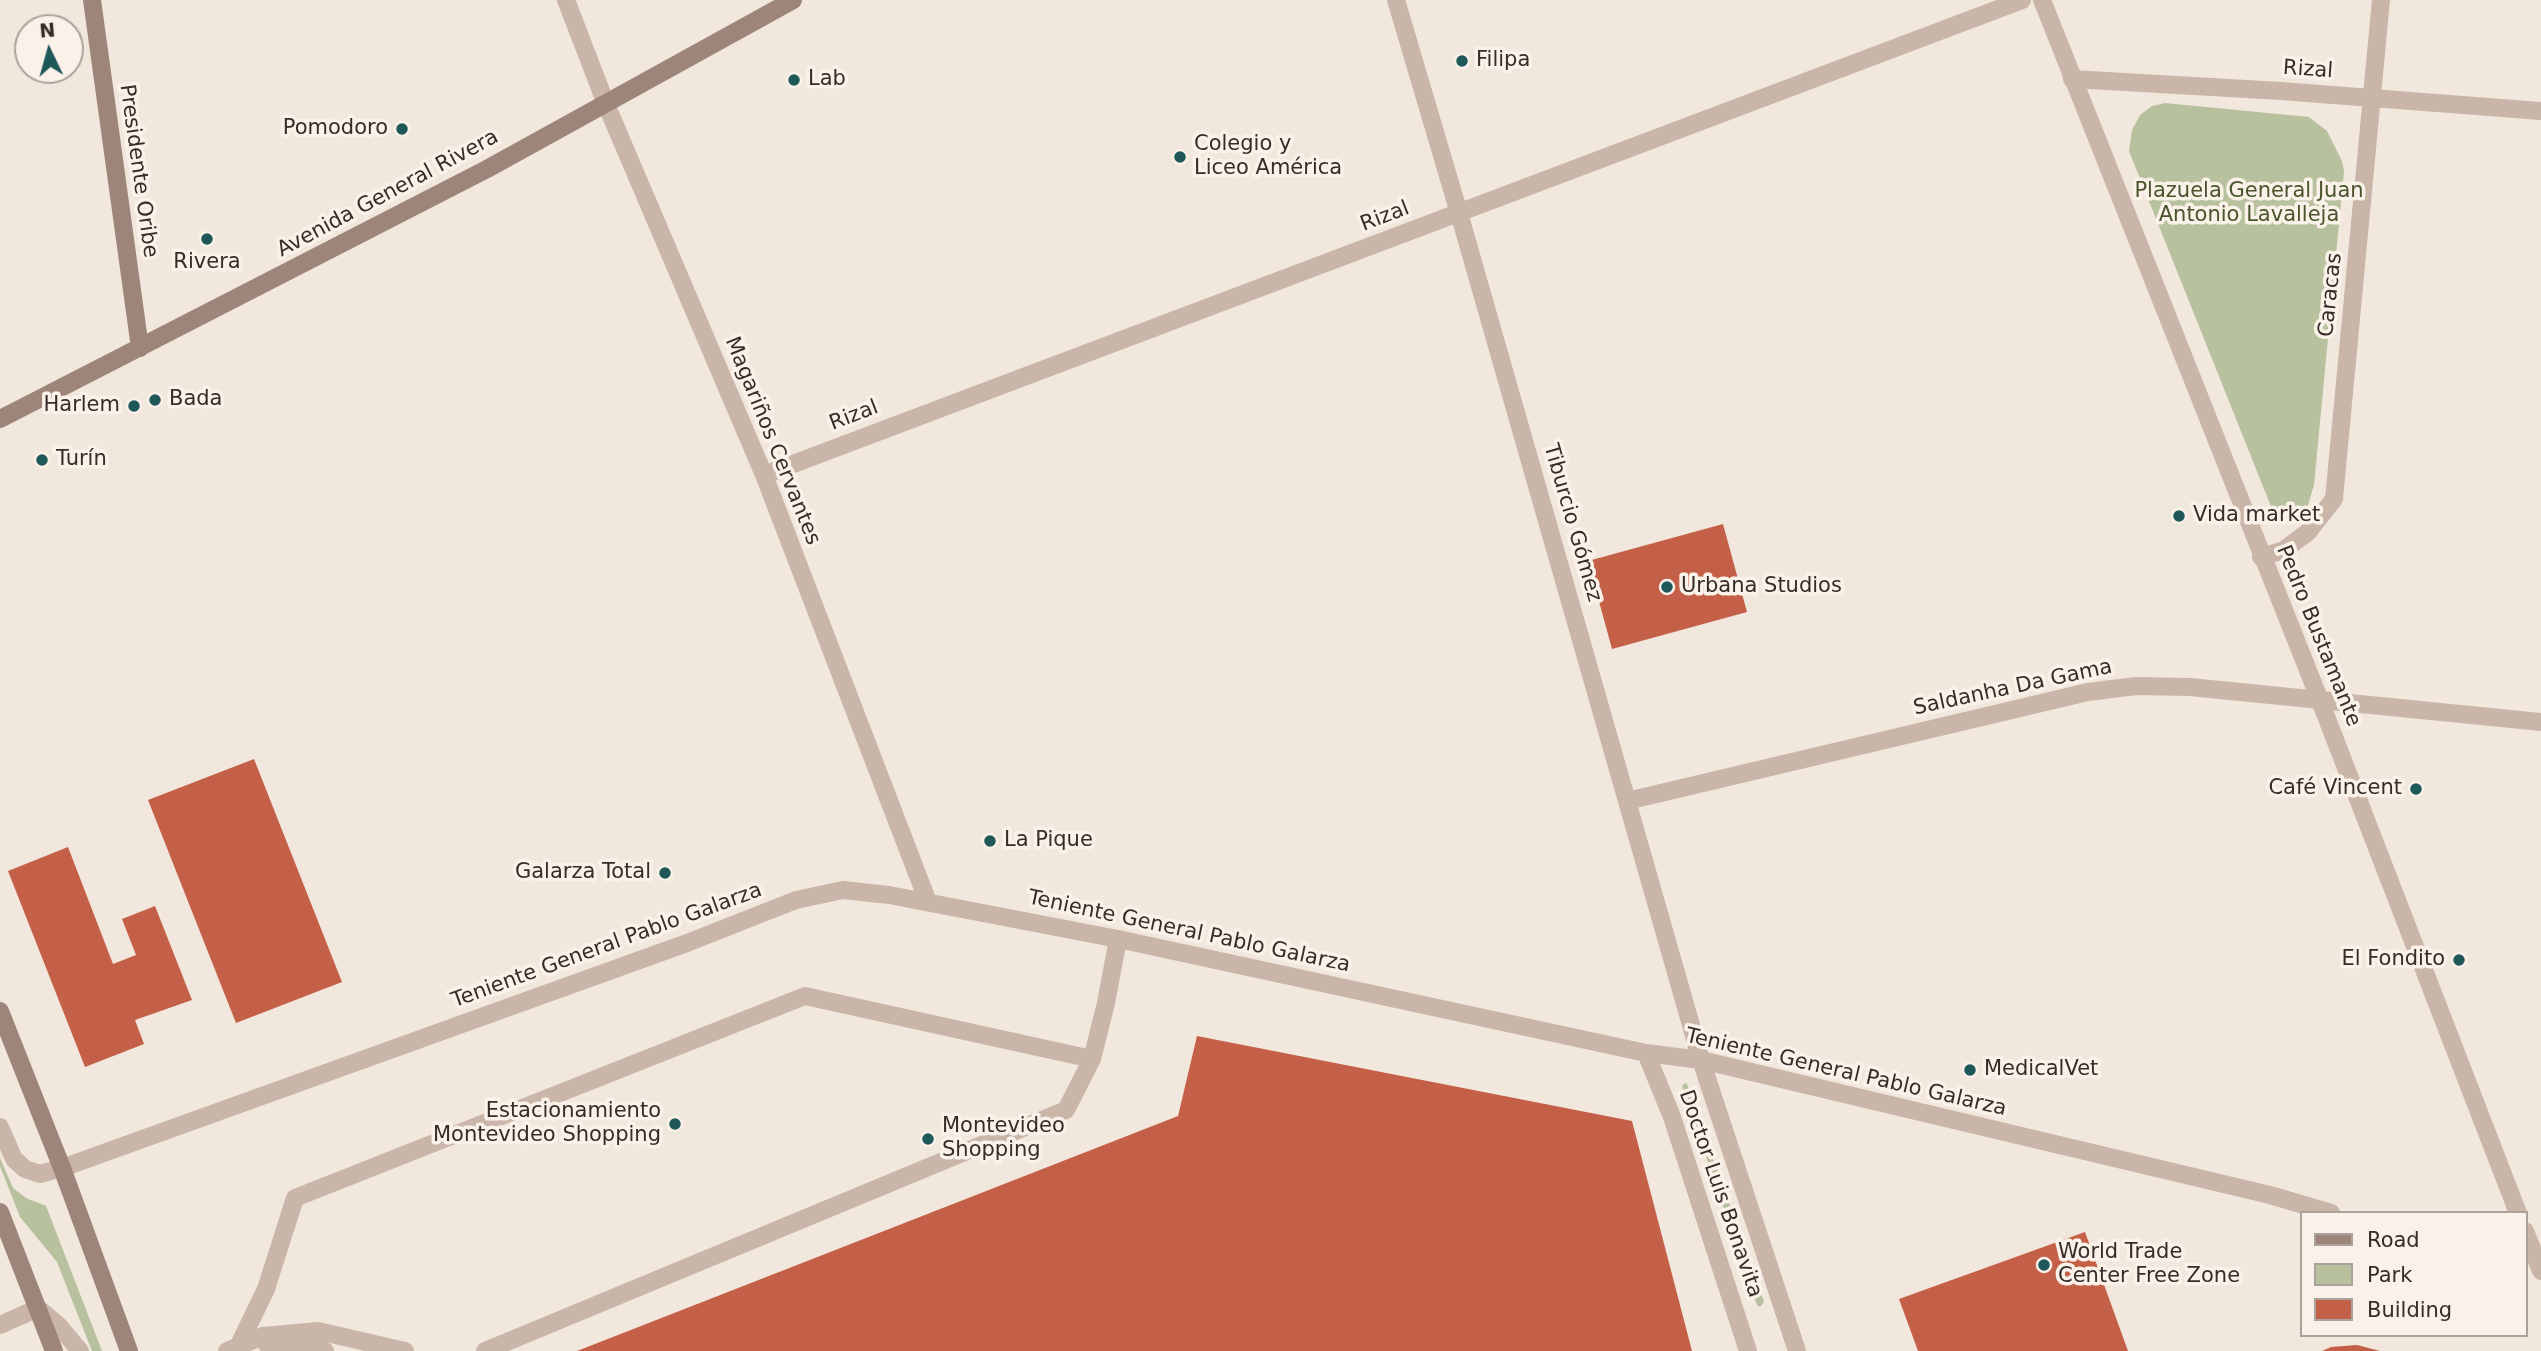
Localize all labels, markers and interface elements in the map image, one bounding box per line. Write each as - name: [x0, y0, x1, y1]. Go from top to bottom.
- north arrow: [14, 14, 84, 84]
- text: N: [38, 18, 56, 42]
- place label: Filipa: [1476, 48, 1530, 74]
- marker: Filipa: [1454, 53, 1470, 69]
- street label: Rizal: [2282, 56, 2334, 84]
- place label: Lab: [808, 67, 846, 93]
- marker: Lab: [786, 72, 802, 88]
- street label: Presidente Oribe: [113, 83, 163, 259]
- place label: Pomodoro: [283, 116, 388, 142]
- marker: Pomodoro: [394, 121, 410, 137]
- street label: Avenida General Rivera: [273, 125, 503, 263]
- place label: Colegio y Liceo América: [1194, 132, 1342, 182]
- marker: Colegio y Liceo América: [1172, 149, 1188, 165]
- park label: Plazuela General Juan Antonio Lavalleja: [2134, 179, 2364, 229]
- street label: Rizal: [1357, 196, 1413, 238]
- marker: Rivera: [199, 231, 215, 247]
- place label: Rivera: [173, 250, 241, 276]
- street label: Caracas: [2314, 252, 2348, 338]
- street label: Magariños Cervantes: [719, 333, 825, 549]
- place label: Bada: [169, 387, 222, 413]
- marker: Bada: [147, 392, 163, 408]
- place label: Harlem: [43, 393, 120, 419]
- street label: Rizal: [826, 395, 882, 437]
- marker: Harlem: [126, 398, 142, 414]
- street label: Tiburcio Gómez: [1537, 441, 1607, 605]
- place label: Turín: [56, 447, 107, 473]
- marker: Turín: [34, 452, 50, 468]
- place label: Vida market: [2193, 503, 2320, 529]
- marker: Vida market: [2171, 508, 2187, 524]
- street label: Pedro Bustamante: [2270, 542, 2366, 730]
- place label: Urbana Studios: [1681, 574, 1842, 600]
- marker: Urbana Studios: [1659, 579, 1675, 595]
- street label: Saldanha Da Gama: [1911, 655, 2115, 721]
- place label: Café Vincent: [2268, 776, 2402, 802]
- marker: Café Vincent: [2408, 781, 2424, 797]
- place label: La Pique: [1004, 828, 1093, 854]
- marker: La Pique: [982, 833, 998, 849]
- place label: Galarza Total: [515, 860, 651, 886]
- marker: Galarza Total: [657, 865, 673, 881]
- street label: Teniente General Pablo Galarza: [448, 878, 766, 1014]
- street label: Teniente General Pablo Galarza: [1026, 886, 1352, 978]
- place label: El Fondito: [2341, 947, 2445, 973]
- marker: El Fondito: [2451, 952, 2467, 968]
- street label: Teniente General Pablo Galarza: [1683, 1024, 2009, 1122]
- place label: MedicalVet: [1984, 1057, 2098, 1083]
- marker: MedicalVet: [1962, 1062, 1978, 1078]
- street label: Doctor Luis Bonavita: [1673, 1087, 1767, 1301]
- place label: Estacionamiento Montevideo Shopping: [433, 1099, 661, 1149]
- place label: Montevideo Shopping: [942, 1114, 1065, 1164]
- marker: Estacionamiento Montevideo Shopping: [667, 1116, 683, 1132]
- marker: Montevideo Shopping: [920, 1131, 936, 1147]
- legend: [2300, 1211, 2527, 1337]
- text: Road: [2367, 1228, 2420, 1252]
- place label: World Trade Center Free Zone: [2058, 1240, 2240, 1290]
- marker: World Trade Center Free Zone: [2036, 1257, 2052, 1273]
- text: Park: [2367, 1263, 2412, 1287]
- text: Building: [2367, 1298, 2452, 1322]

